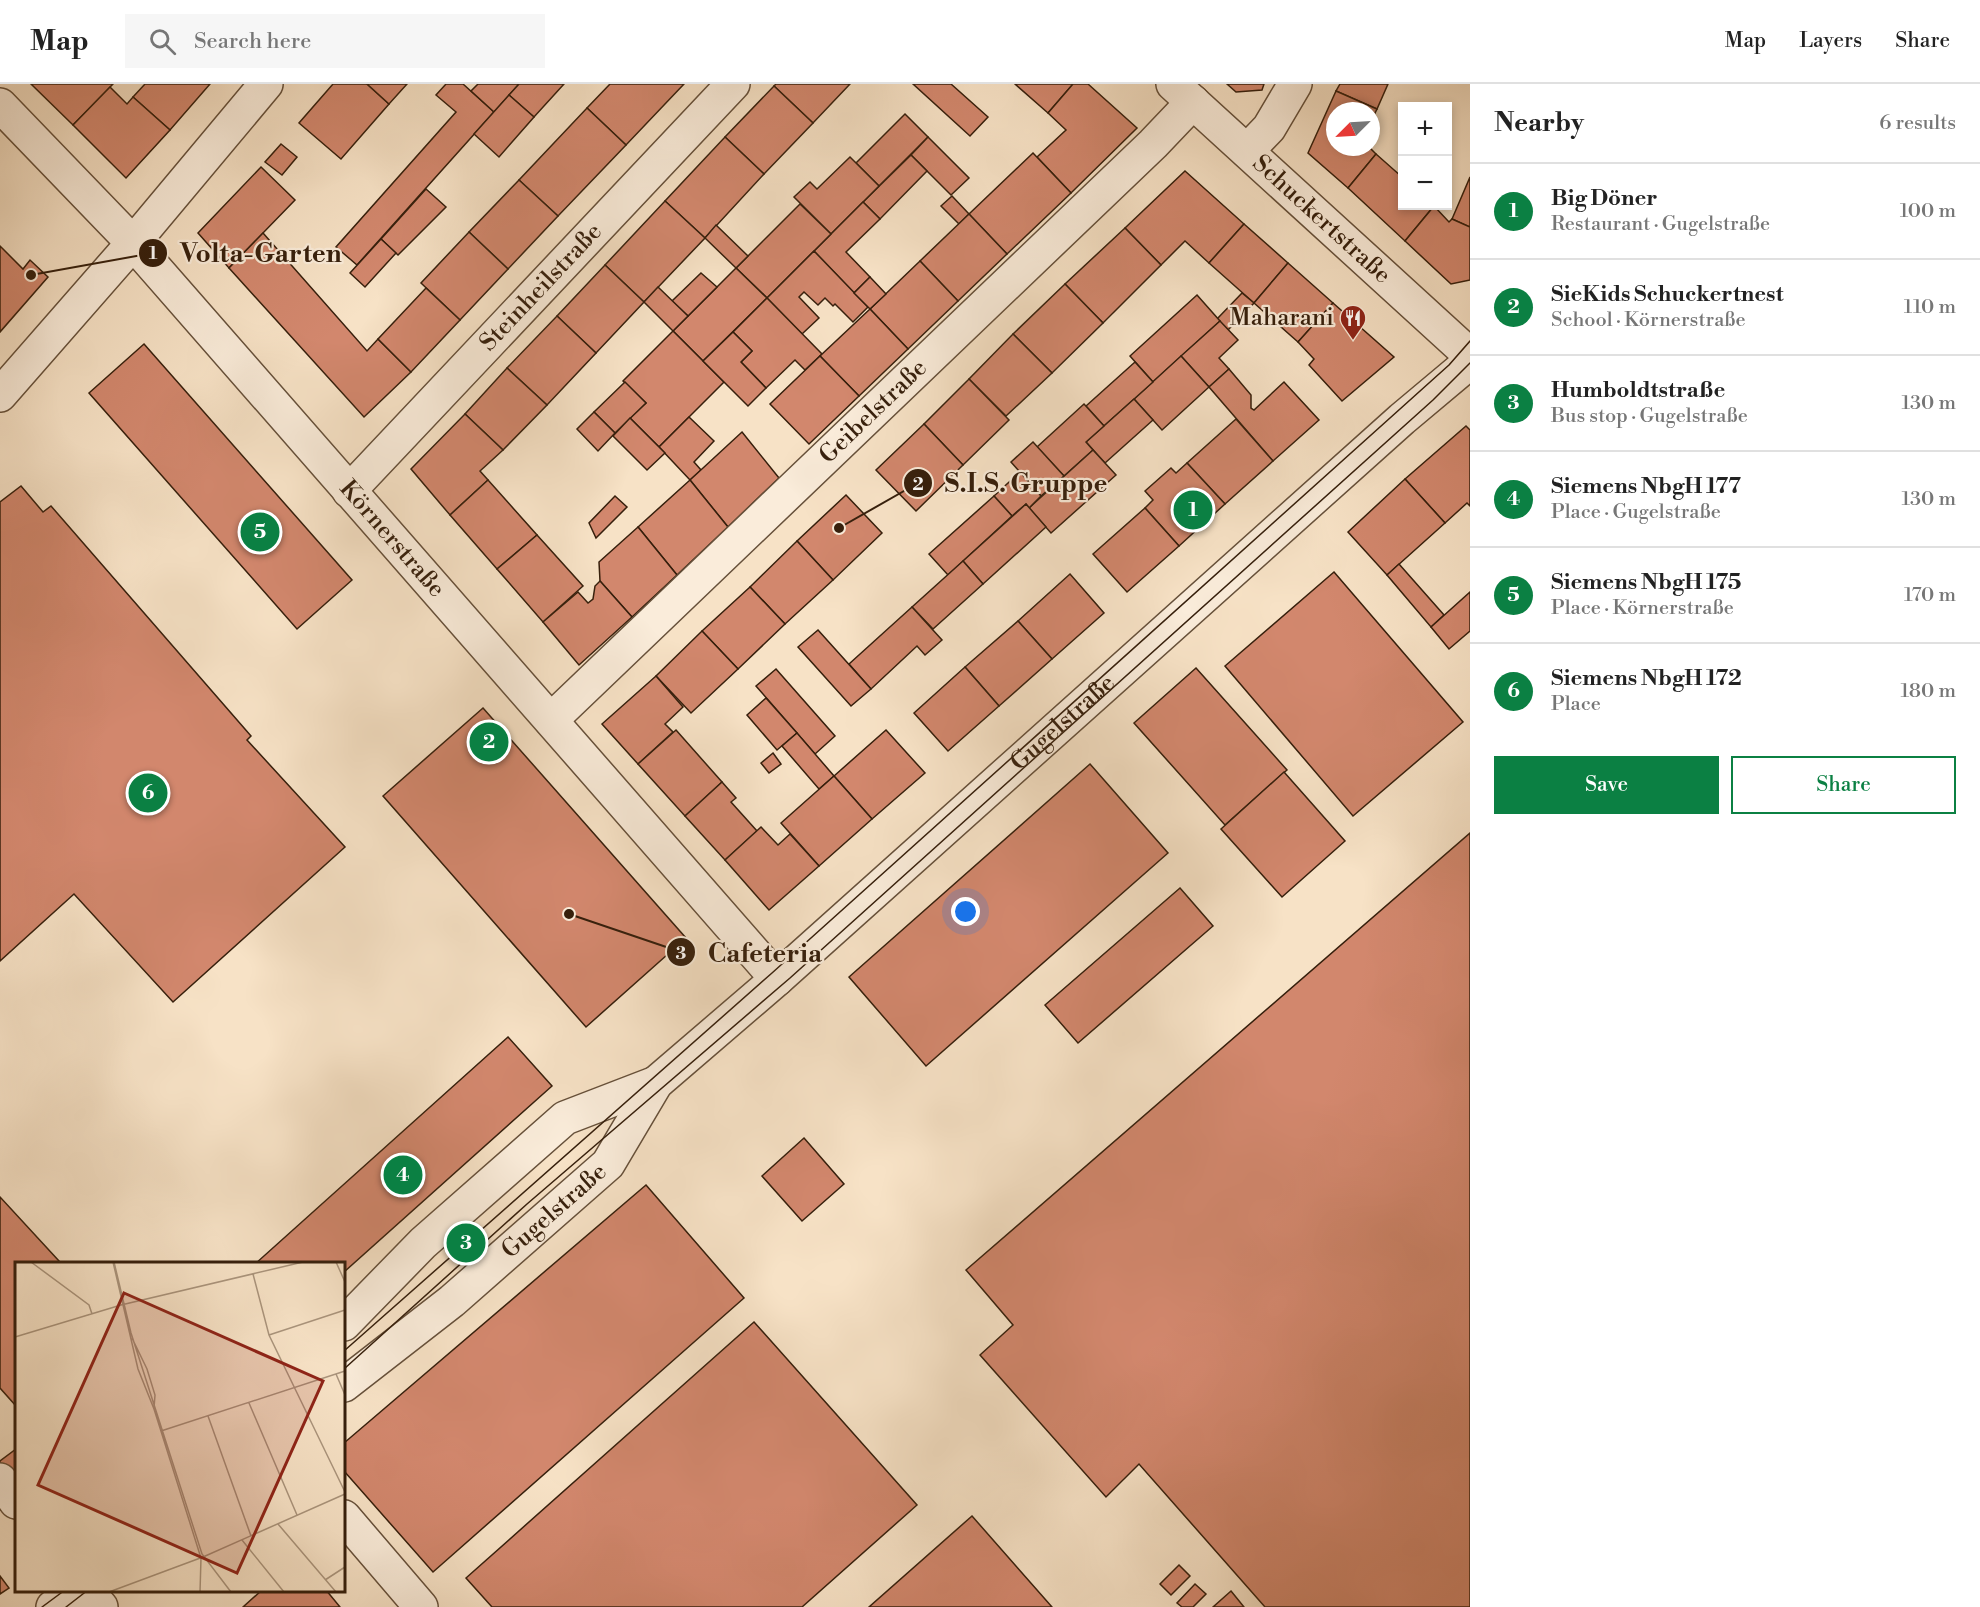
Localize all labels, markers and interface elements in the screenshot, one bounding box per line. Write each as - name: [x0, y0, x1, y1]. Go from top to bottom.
- search box: [125, 14, 545, 68]
- text: Map: [30, 24, 89, 59]
- icon: search: [146, 25, 179, 58]
- text: Search here: [194, 28, 311, 55]
- text: Map: [1725, 28, 1766, 54]
- text: Layers: [1799, 28, 1862, 54]
- text: Share: [1895, 28, 1950, 54]
- north arrow: [1326, 102, 1380, 156]
- map controls: [1398, 102, 1452, 210]
- button: +: [1398, 102, 1452, 156]
- text: Nearby: [1494, 107, 1584, 139]
- text: 6 results: [1879, 111, 1956, 136]
- street label: Schuckertstraße: [1246, 149, 1397, 290]
- button: −: [1398, 156, 1452, 210]
- text: Big Döner: [1551, 185, 1657, 212]
- text: 1: [1509, 199, 1518, 224]
- text: 100 m: [1900, 199, 1956, 224]
- text: Restaurant · Gugelstraße: [1551, 212, 1770, 237]
- street label: Steinheilstraße: [474, 217, 609, 358]
- callout: Volta-Garten: [138, 231, 353, 275]
- text: Volta-Garten: [179, 238, 342, 270]
- text: 1: [149, 242, 158, 265]
- text: SieKids Schuckertnest: [1551, 281, 1784, 308]
- text: 2: [1507, 295, 1520, 320]
- text: 110 m: [1904, 295, 1956, 320]
- place label: Maharani: [1230, 303, 1334, 333]
- restaurant icon: Maharani: [1338, 303, 1368, 341]
- text: School · Körnerstraße: [1551, 308, 1746, 333]
- street label: Geibelstraße: [813, 353, 933, 470]
- text: Humboldtstraße: [1551, 377, 1725, 404]
- text: 3: [1507, 391, 1520, 416]
- text: 130 m: [1901, 391, 1956, 416]
- text: Bus stop · Gugelstraße: [1551, 404, 1748, 429]
- callout: S.I.S. Gruppe: [903, 461, 1120, 505]
- text: S.I.S. Gruppe: [945, 468, 1107, 500]
- text: 2: [912, 473, 924, 496]
- text: Siemens NbgH 177: [1551, 473, 1741, 500]
- street label: Körnerstraße: [333, 474, 451, 604]
- text: 4: [1507, 487, 1520, 512]
- text: 130 m: [1901, 487, 1956, 512]
- pin: 1: [1174, 488, 1212, 532]
- text: Place · Gugelstraße: [1551, 500, 1721, 525]
- pin: 5: [240, 510, 280, 554]
- text: Siemens NbgH 175: [1551, 569, 1741, 596]
- text: 5: [1507, 583, 1520, 608]
- text: 170 m: [1904, 583, 1956, 608]
- text: Place · Körnerstraße: [1551, 596, 1734, 621]
- text: Siemens NbgH 172: [1551, 665, 1742, 692]
- street label: Gugelstraße: [1004, 668, 1121, 777]
- text: 6: [1507, 679, 1520, 704]
- text: 180 m: [1901, 679, 1956, 704]
- text: Place: [1551, 692, 1601, 717]
- pin: 2: [470, 720, 508, 764]
- button: Save: [1494, 756, 1719, 814]
- button: Share: [1731, 756, 1956, 814]
- pin: 6: [128, 770, 168, 816]
- your location: [951, 897, 980, 926]
- callout: Cafeteria: [666, 930, 834, 974]
- text: Cafeteria: [708, 938, 823, 970]
- text: 3: [676, 942, 687, 965]
- pin: 4: [384, 1152, 422, 1198]
- street label: Gugelstraße: [496, 1157, 613, 1265]
- pin: 3: [446, 1220, 486, 1266]
- inset map: [15, 1262, 345, 1592]

